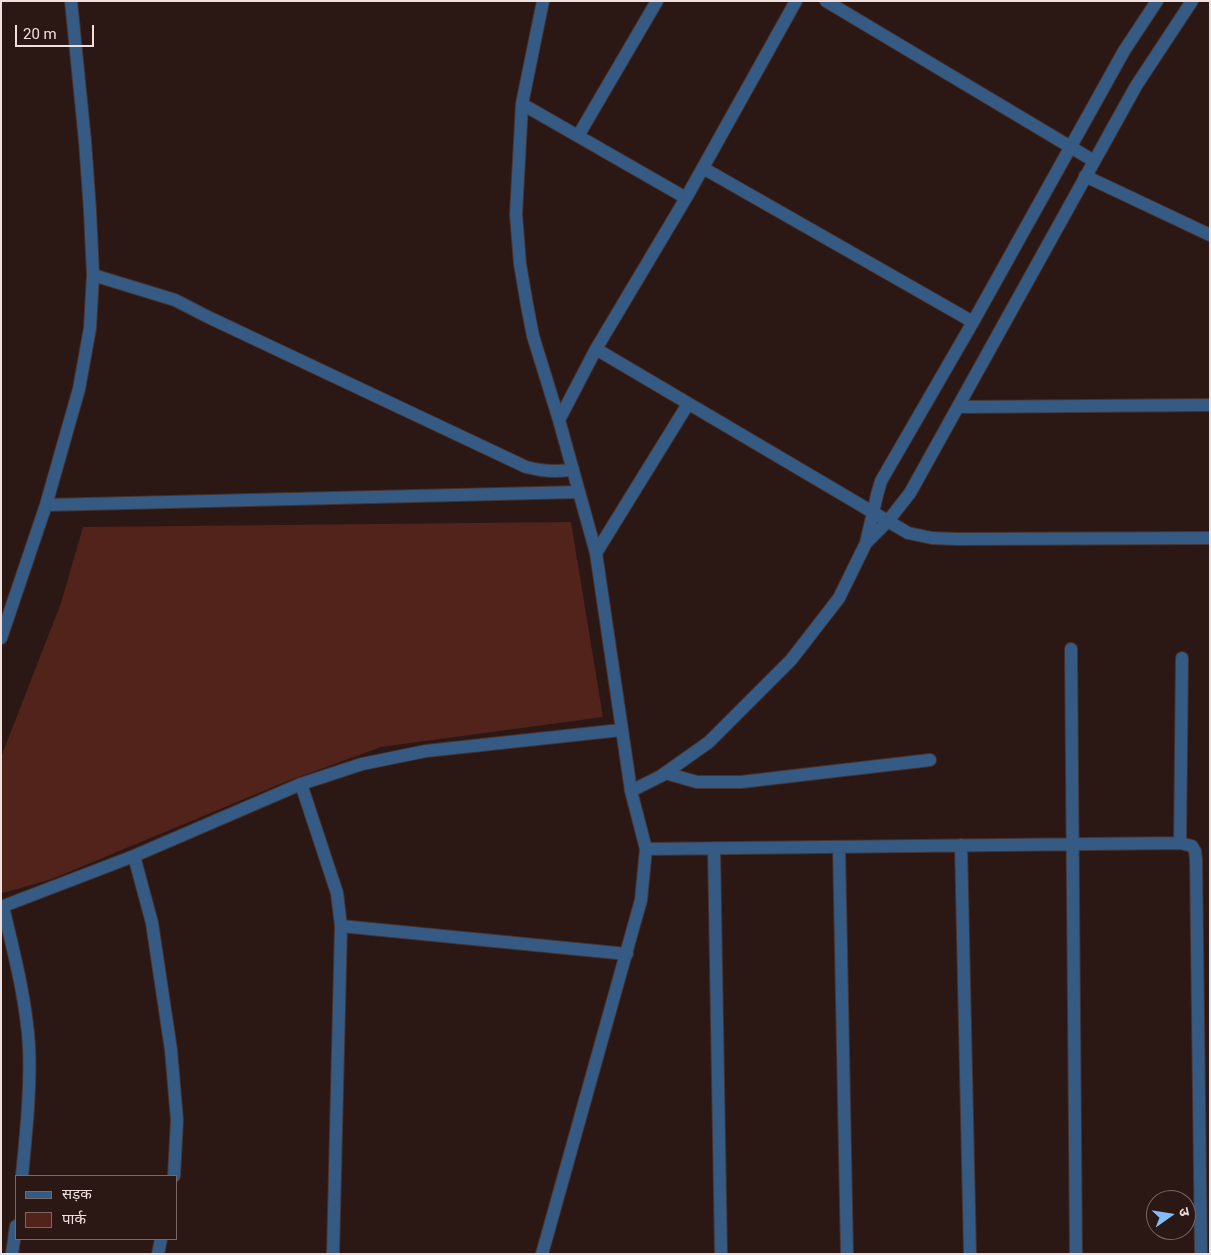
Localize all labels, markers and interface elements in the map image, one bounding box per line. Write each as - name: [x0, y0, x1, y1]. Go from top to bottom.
- scale bar: [18, 15, 96, 47]
- text: 20 m: [23, 25, 57, 43]
- legend: [15, 1175, 178, 1240]
- text: सड़क: [62, 1185, 92, 1203]
- north arrow: [1146, 1190, 1196, 1240]
- text: उ: [1176, 1206, 1193, 1218]
- text: पार्क: [62, 1210, 86, 1228]

